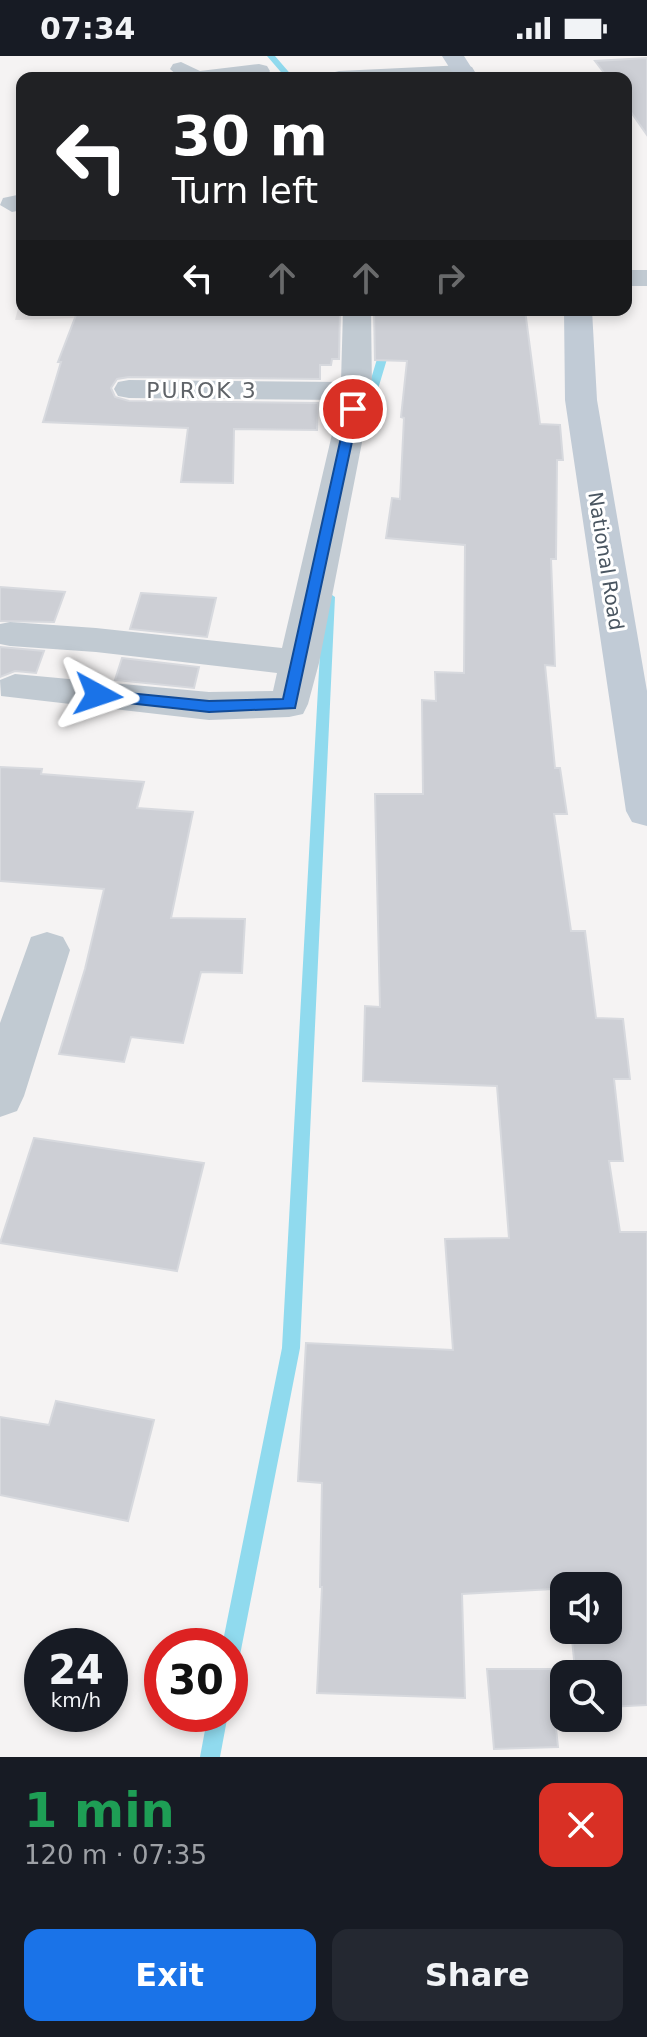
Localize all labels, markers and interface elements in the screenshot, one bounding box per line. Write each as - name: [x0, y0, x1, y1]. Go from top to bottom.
- text: 07:34: [40, 11, 136, 46]
- text: 30 m: [172, 103, 328, 168]
- icon: left: [40, 104, 144, 208]
- text: Turn left: [172, 170, 318, 211]
- icon: left: [176, 256, 220, 300]
- icon: ahead: [260, 256, 304, 300]
- icon: ahead: [344, 256, 388, 300]
- icon: right: [428, 256, 472, 300]
- pin: [319, 375, 387, 443]
- district label: PUROK 3: [146, 378, 258, 403]
- icon: arrive: [331, 387, 375, 431]
- street label: National Road: [583, 490, 629, 632]
- position arrow: [56, 653, 140, 737]
- map controls: [550, 1572, 622, 1732]
- button: sound: [550, 1572, 622, 1644]
- speed limit sign: 30: [144, 1628, 248, 1732]
- text: 24: [48, 1647, 104, 1693]
- button: search: [550, 1660, 622, 1732]
- text: km/h: [51, 1688, 101, 1712]
- text: 1 min: [24, 1782, 175, 1838]
- button: close: [539, 1783, 623, 1867]
- text: 120 m · 07:35: [24, 1840, 207, 1870]
- button: Exit: [24, 1929, 316, 2021]
- button: Share: [332, 1929, 623, 2021]

